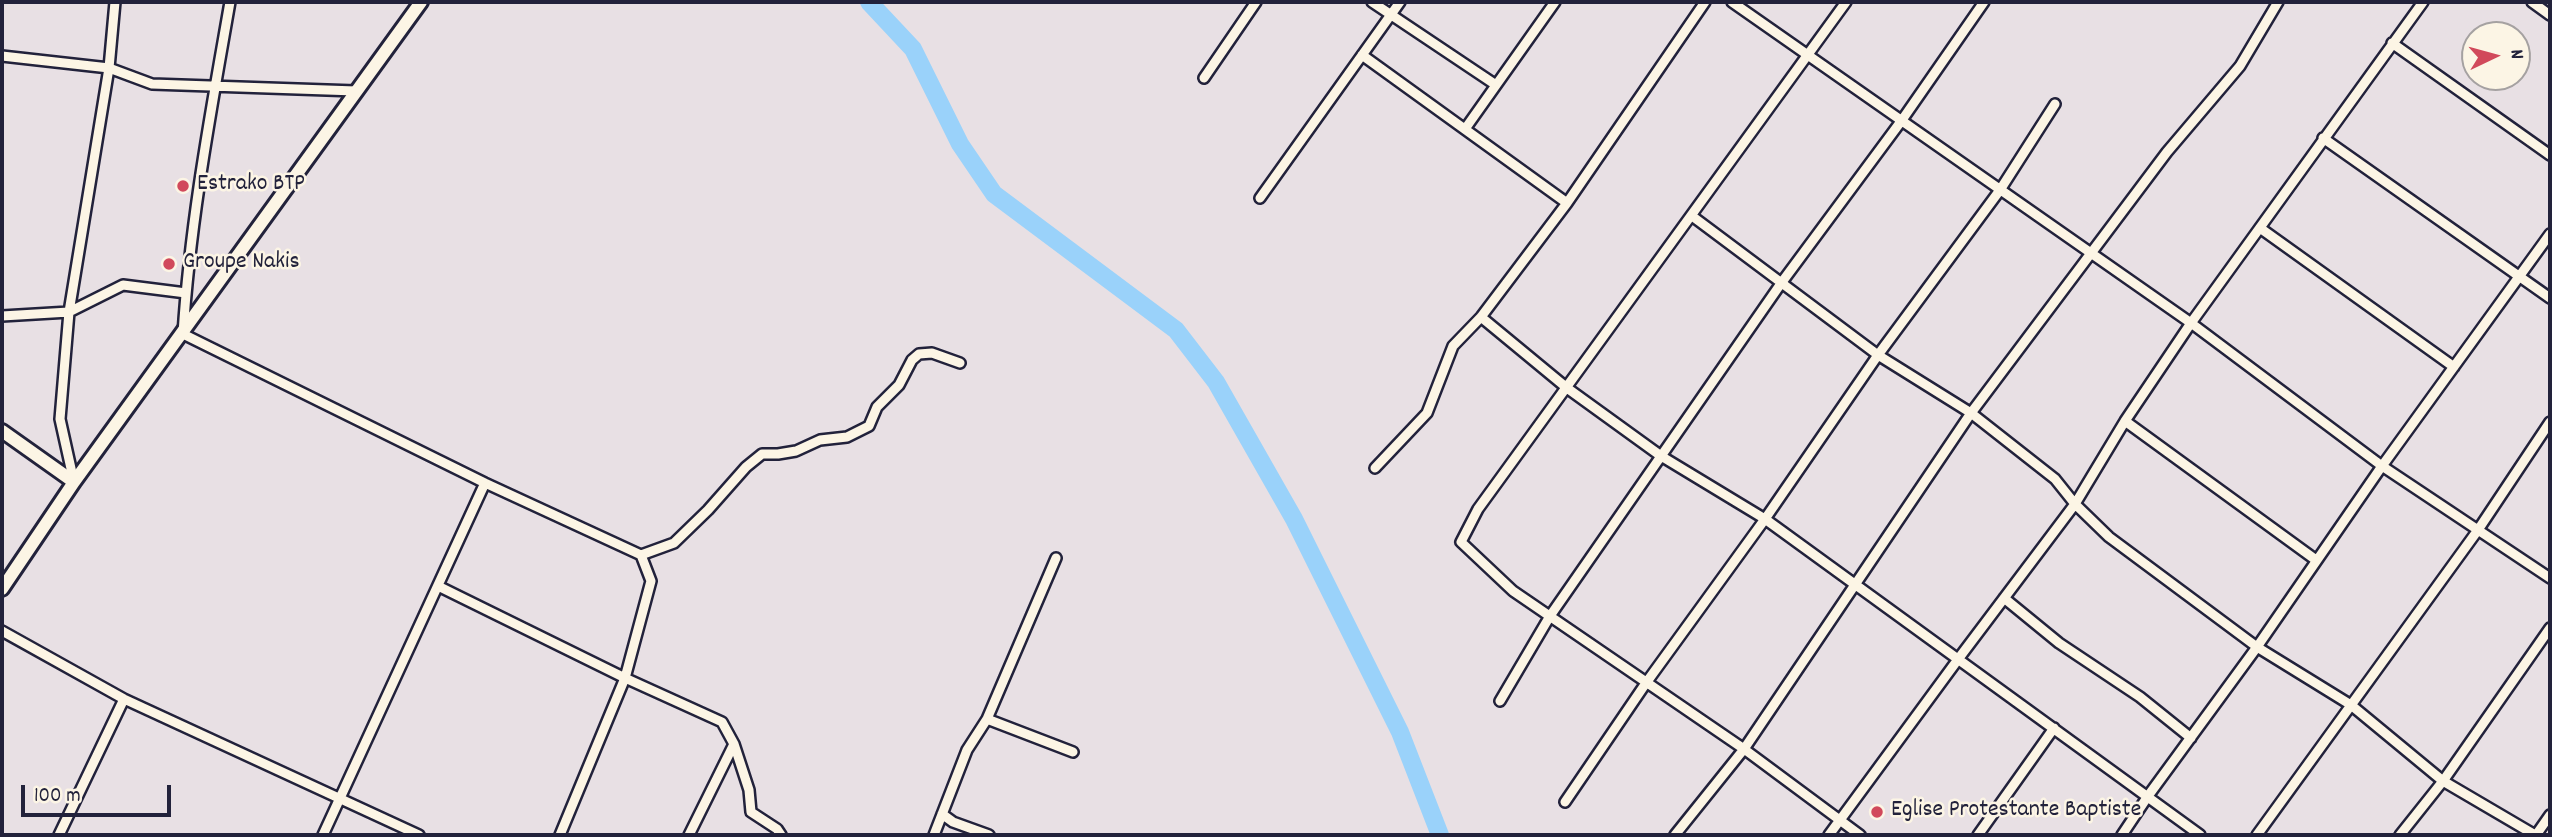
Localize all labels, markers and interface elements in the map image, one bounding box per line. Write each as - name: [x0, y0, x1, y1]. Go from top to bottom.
- north arrow: [2461, 21, 2531, 91]
- text: N: [2502, 48, 2529, 60]
- place label: Estrako BTP: [197, 172, 305, 200]
- marker: Estrako BTP: [175, 178, 191, 194]
- place label: Groupe Nakis: [183, 250, 300, 278]
- marker: Groupe Nakis: [161, 256, 177, 272]
- scale bar: [24, 770, 175, 814]
- text: 100 m: [34, 782, 81, 812]
- place label: Eglise Protestante Baptiste: [1891, 798, 2141, 826]
- marker: Eglise Protestante Baptiste: [1869, 804, 1885, 820]

